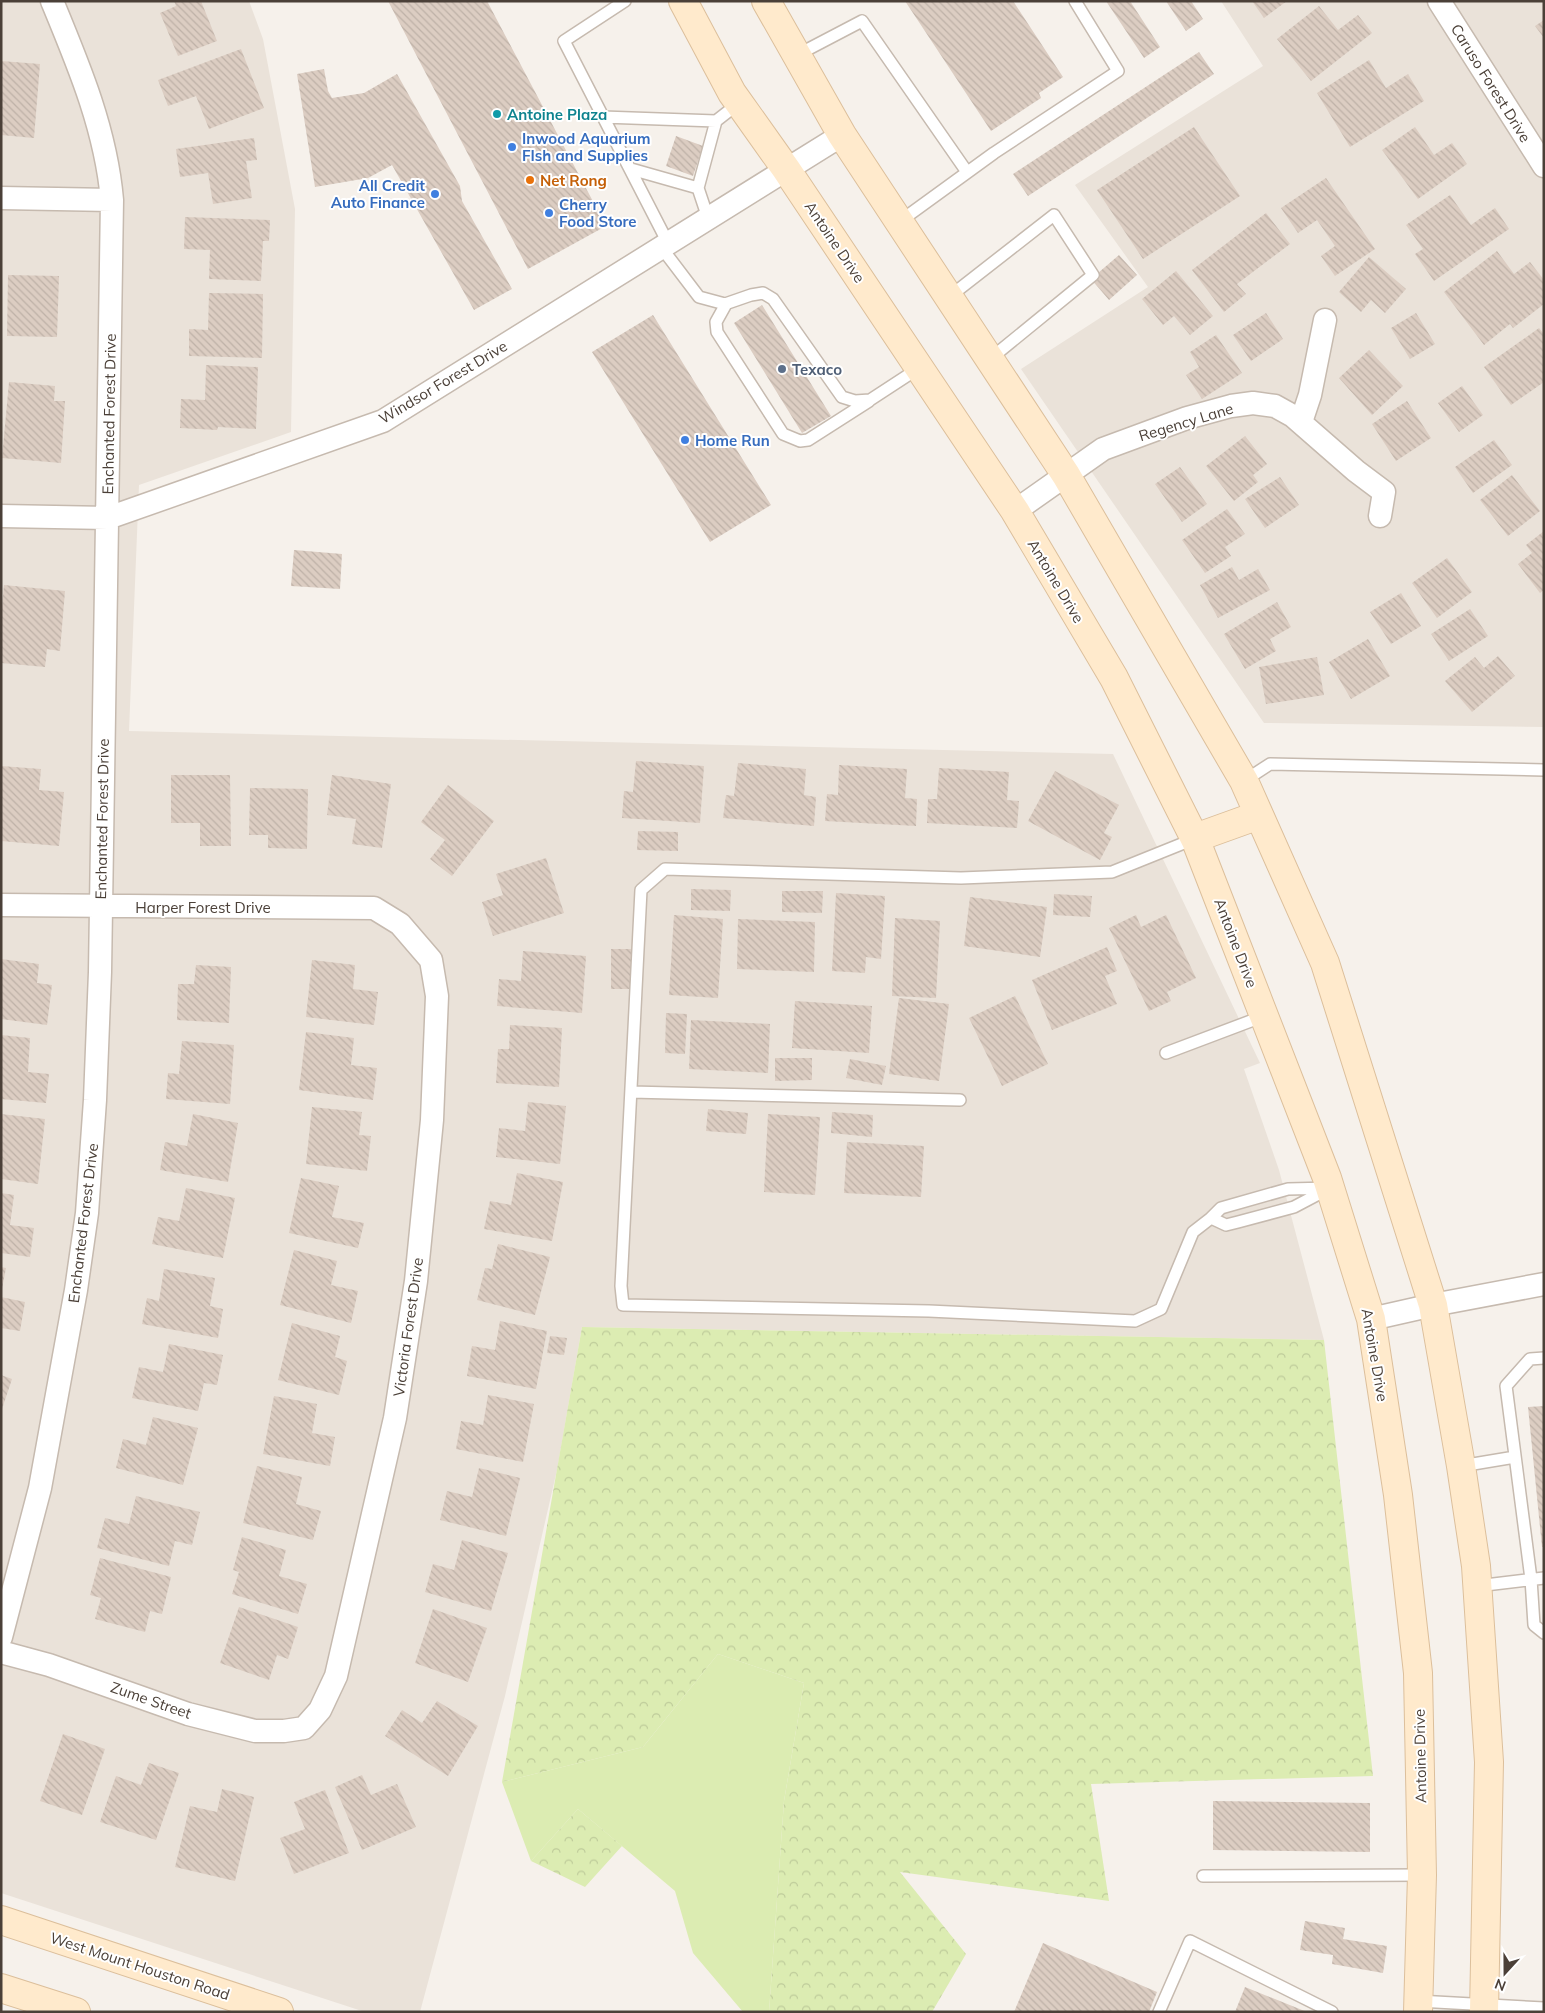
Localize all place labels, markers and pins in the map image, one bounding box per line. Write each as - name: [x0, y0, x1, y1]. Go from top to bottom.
- place label: Antoine Plaza: [507, 105, 607, 124]
- marker: Antoine Plaza: [491, 108, 503, 120]
- place label: Inwood Aquarium FIsh and Supplies: [522, 129, 650, 165]
- marker: Inwood Aquarium FIsh and Supplies: [506, 141, 518, 153]
- place label: Net Rong: [540, 171, 607, 190]
- marker: Net Rong: [524, 174, 536, 186]
- place label: All Credit Auto Finance: [331, 176, 425, 212]
- marker: All Credit Auto Finance: [429, 188, 441, 200]
- place label: Cherry Food Store: [559, 195, 637, 231]
- marker: Cherry Food Store: [543, 207, 555, 219]
- place label: Texaco: [792, 360, 842, 379]
- marker: Texaco: [776, 363, 788, 375]
- place label: Home Run: [695, 431, 770, 450]
- marker: Home Run: [679, 434, 691, 446]

